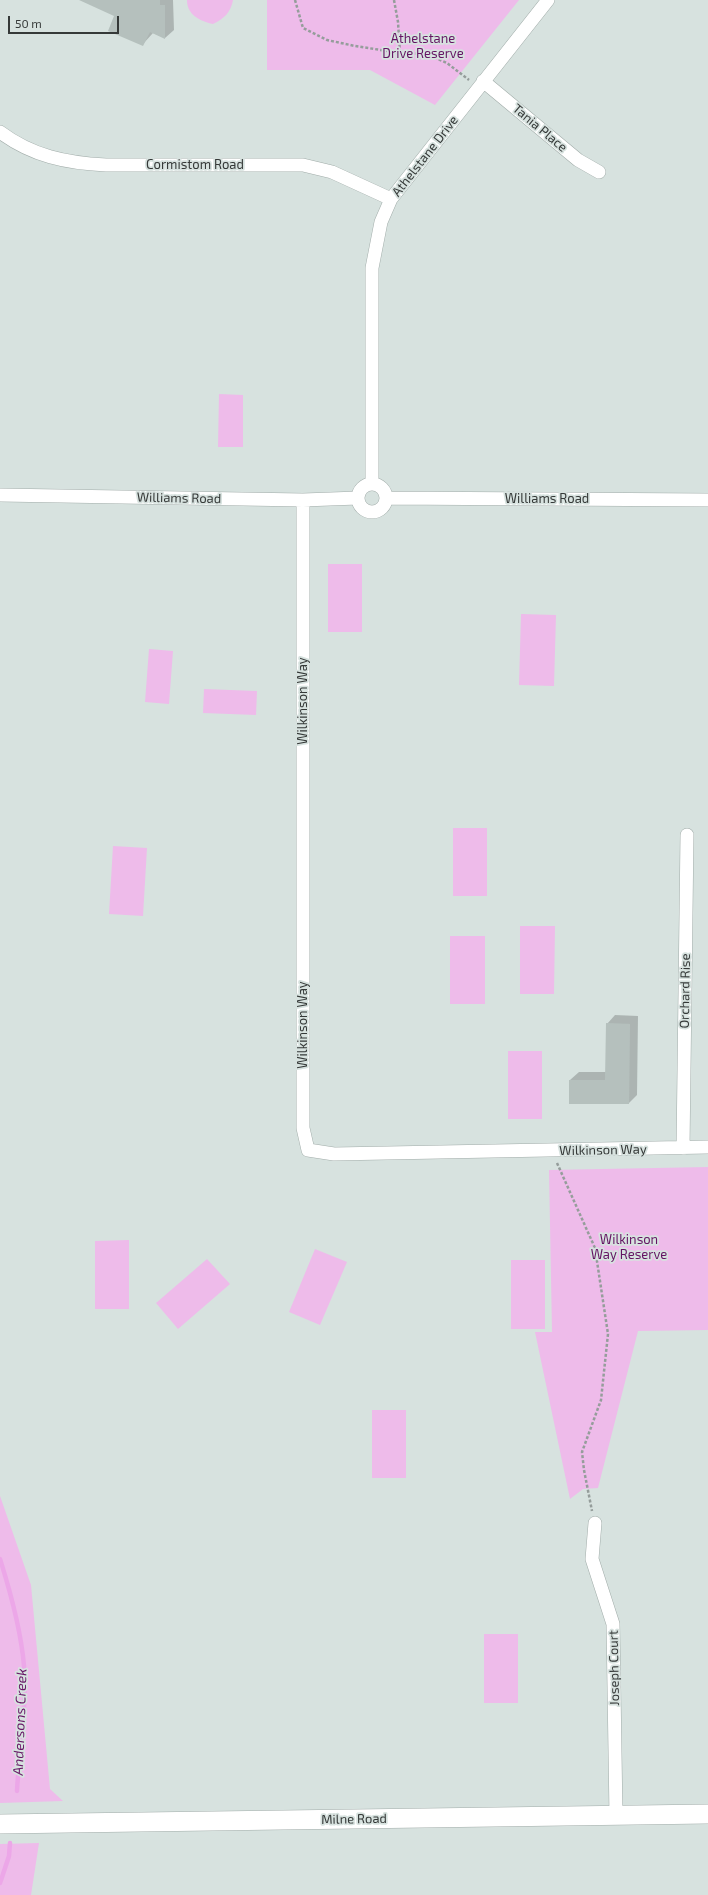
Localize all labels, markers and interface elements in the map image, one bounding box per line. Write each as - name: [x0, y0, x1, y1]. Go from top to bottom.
- scale bar: [10, 8, 121, 34]
- text: 50 m: [15, 16, 42, 30]
- park label: Athelstane Drive Reserve: [382, 31, 464, 62]
- street label: Tania Place: [510, 101, 570, 155]
- street label: Athelstane Drive: [389, 112, 461, 200]
- street label: Cormistom Road: [146, 157, 244, 173]
- street label: Williams Road: [137, 489, 221, 507]
- street label: Williams Road: [505, 491, 589, 507]
- street label: Wilkinson Way: [295, 657, 311, 745]
- street label: Orchard Rise: [677, 953, 693, 1029]
- street label: Wilkinson Way: [295, 981, 311, 1069]
- street label: Wilkinson Way: [559, 1141, 647, 1159]
- park label: Wilkinson Way Reserve: [591, 1232, 667, 1263]
- street label: Joseph Court: [606, 1630, 622, 1706]
- water label: Andersons Creek: [10, 1668, 30, 1776]
- street label: Milne Road: [321, 1811, 387, 1827]

